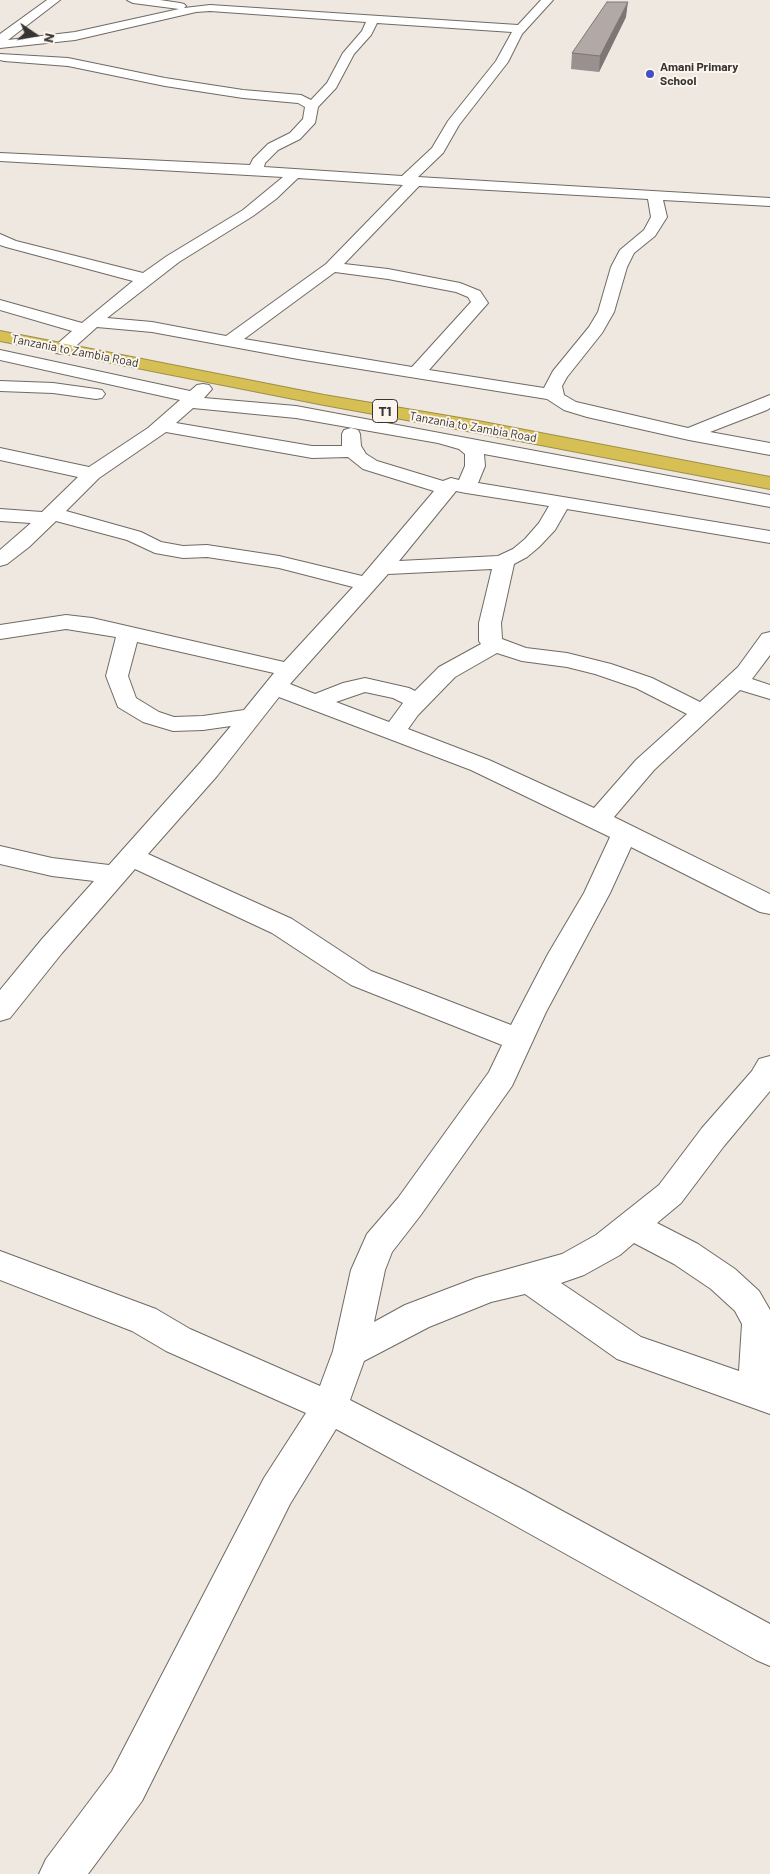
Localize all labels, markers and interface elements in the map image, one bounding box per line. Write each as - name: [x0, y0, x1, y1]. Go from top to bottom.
- north arrow: [10, 10, 60, 60]
- text: N: [41, 32, 59, 45]
- place label: Amani Primary School: [660, 60, 738, 88]
- marker: Amani Primary School: [644, 68, 656, 80]
- street label: Tanzania to Zambia Road: [10, 332, 140, 370]
- road number: T1: [372, 400, 398, 422]
- street label: Tanzania to Zambia Road: [408, 409, 538, 445]

